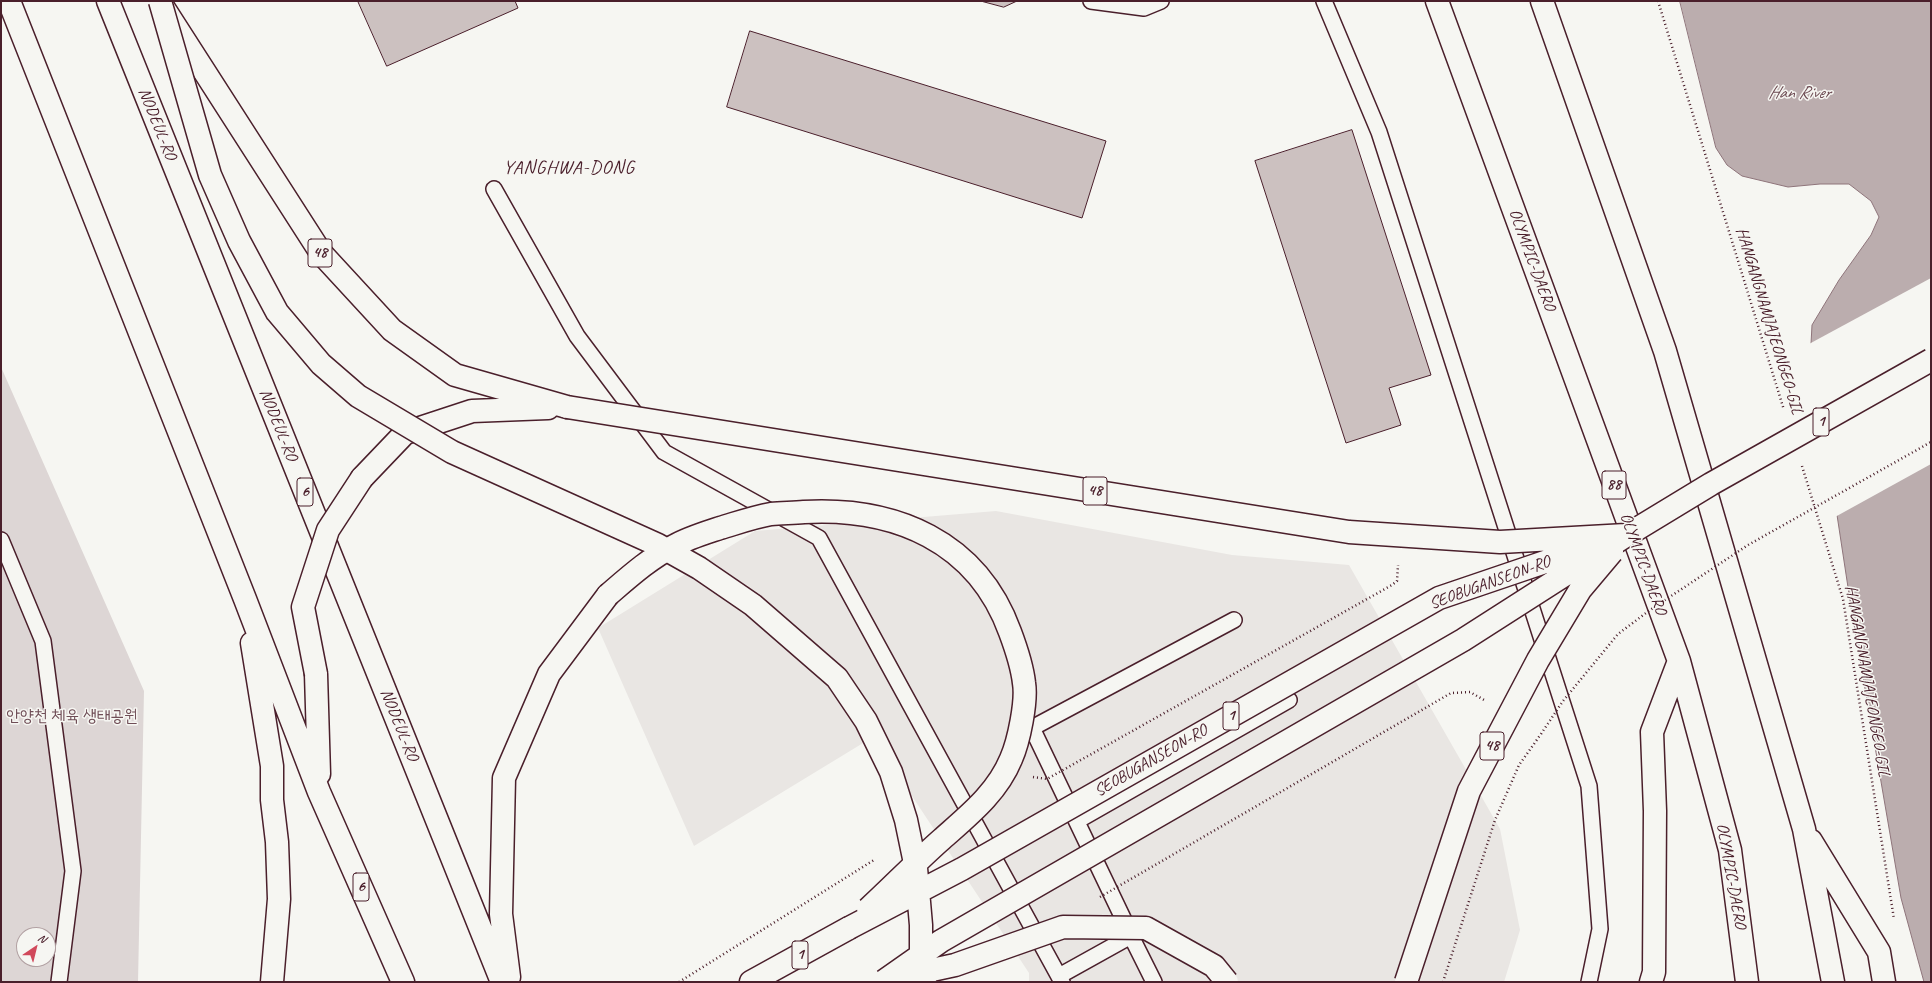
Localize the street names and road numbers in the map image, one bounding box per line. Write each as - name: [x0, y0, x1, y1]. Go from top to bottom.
- street label: NODEUL-RO: [133, 85, 181, 163]
- street label: OLYMPIC-DAERO: [1504, 206, 1560, 314]
- street label: HANGANGNAMJAJEONGEO-GIL: [1731, 225, 1807, 417]
- road number: 48: [308, 239, 332, 267]
- street label: NODEUL-RO: [254, 386, 302, 464]
- road number: 1: [1813, 408, 1829, 436]
- road number: 88: [1602, 471, 1626, 499]
- road number: 48: [1083, 477, 1107, 505]
- road number: 6: [297, 478, 313, 506]
- street label: OLYMPIC-DAERO: [1615, 510, 1671, 618]
- street label: SEOBUGANSEON-RO: [1427, 552, 1553, 614]
- street label: HANGANGNAMJAJEONGEO-GIL: [1840, 584, 1894, 778]
- street label: NODEUL-RO: [375, 686, 423, 764]
- road number: 1: [1223, 702, 1239, 730]
- street label: SEOBUGANSEON-RO: [1091, 720, 1211, 802]
- road number: 48: [1480, 732, 1504, 760]
- street label: OLYMPIC-DAERO: [1712, 822, 1750, 930]
- road number: 6: [353, 873, 369, 901]
- road number: 1: [792, 941, 808, 969]

